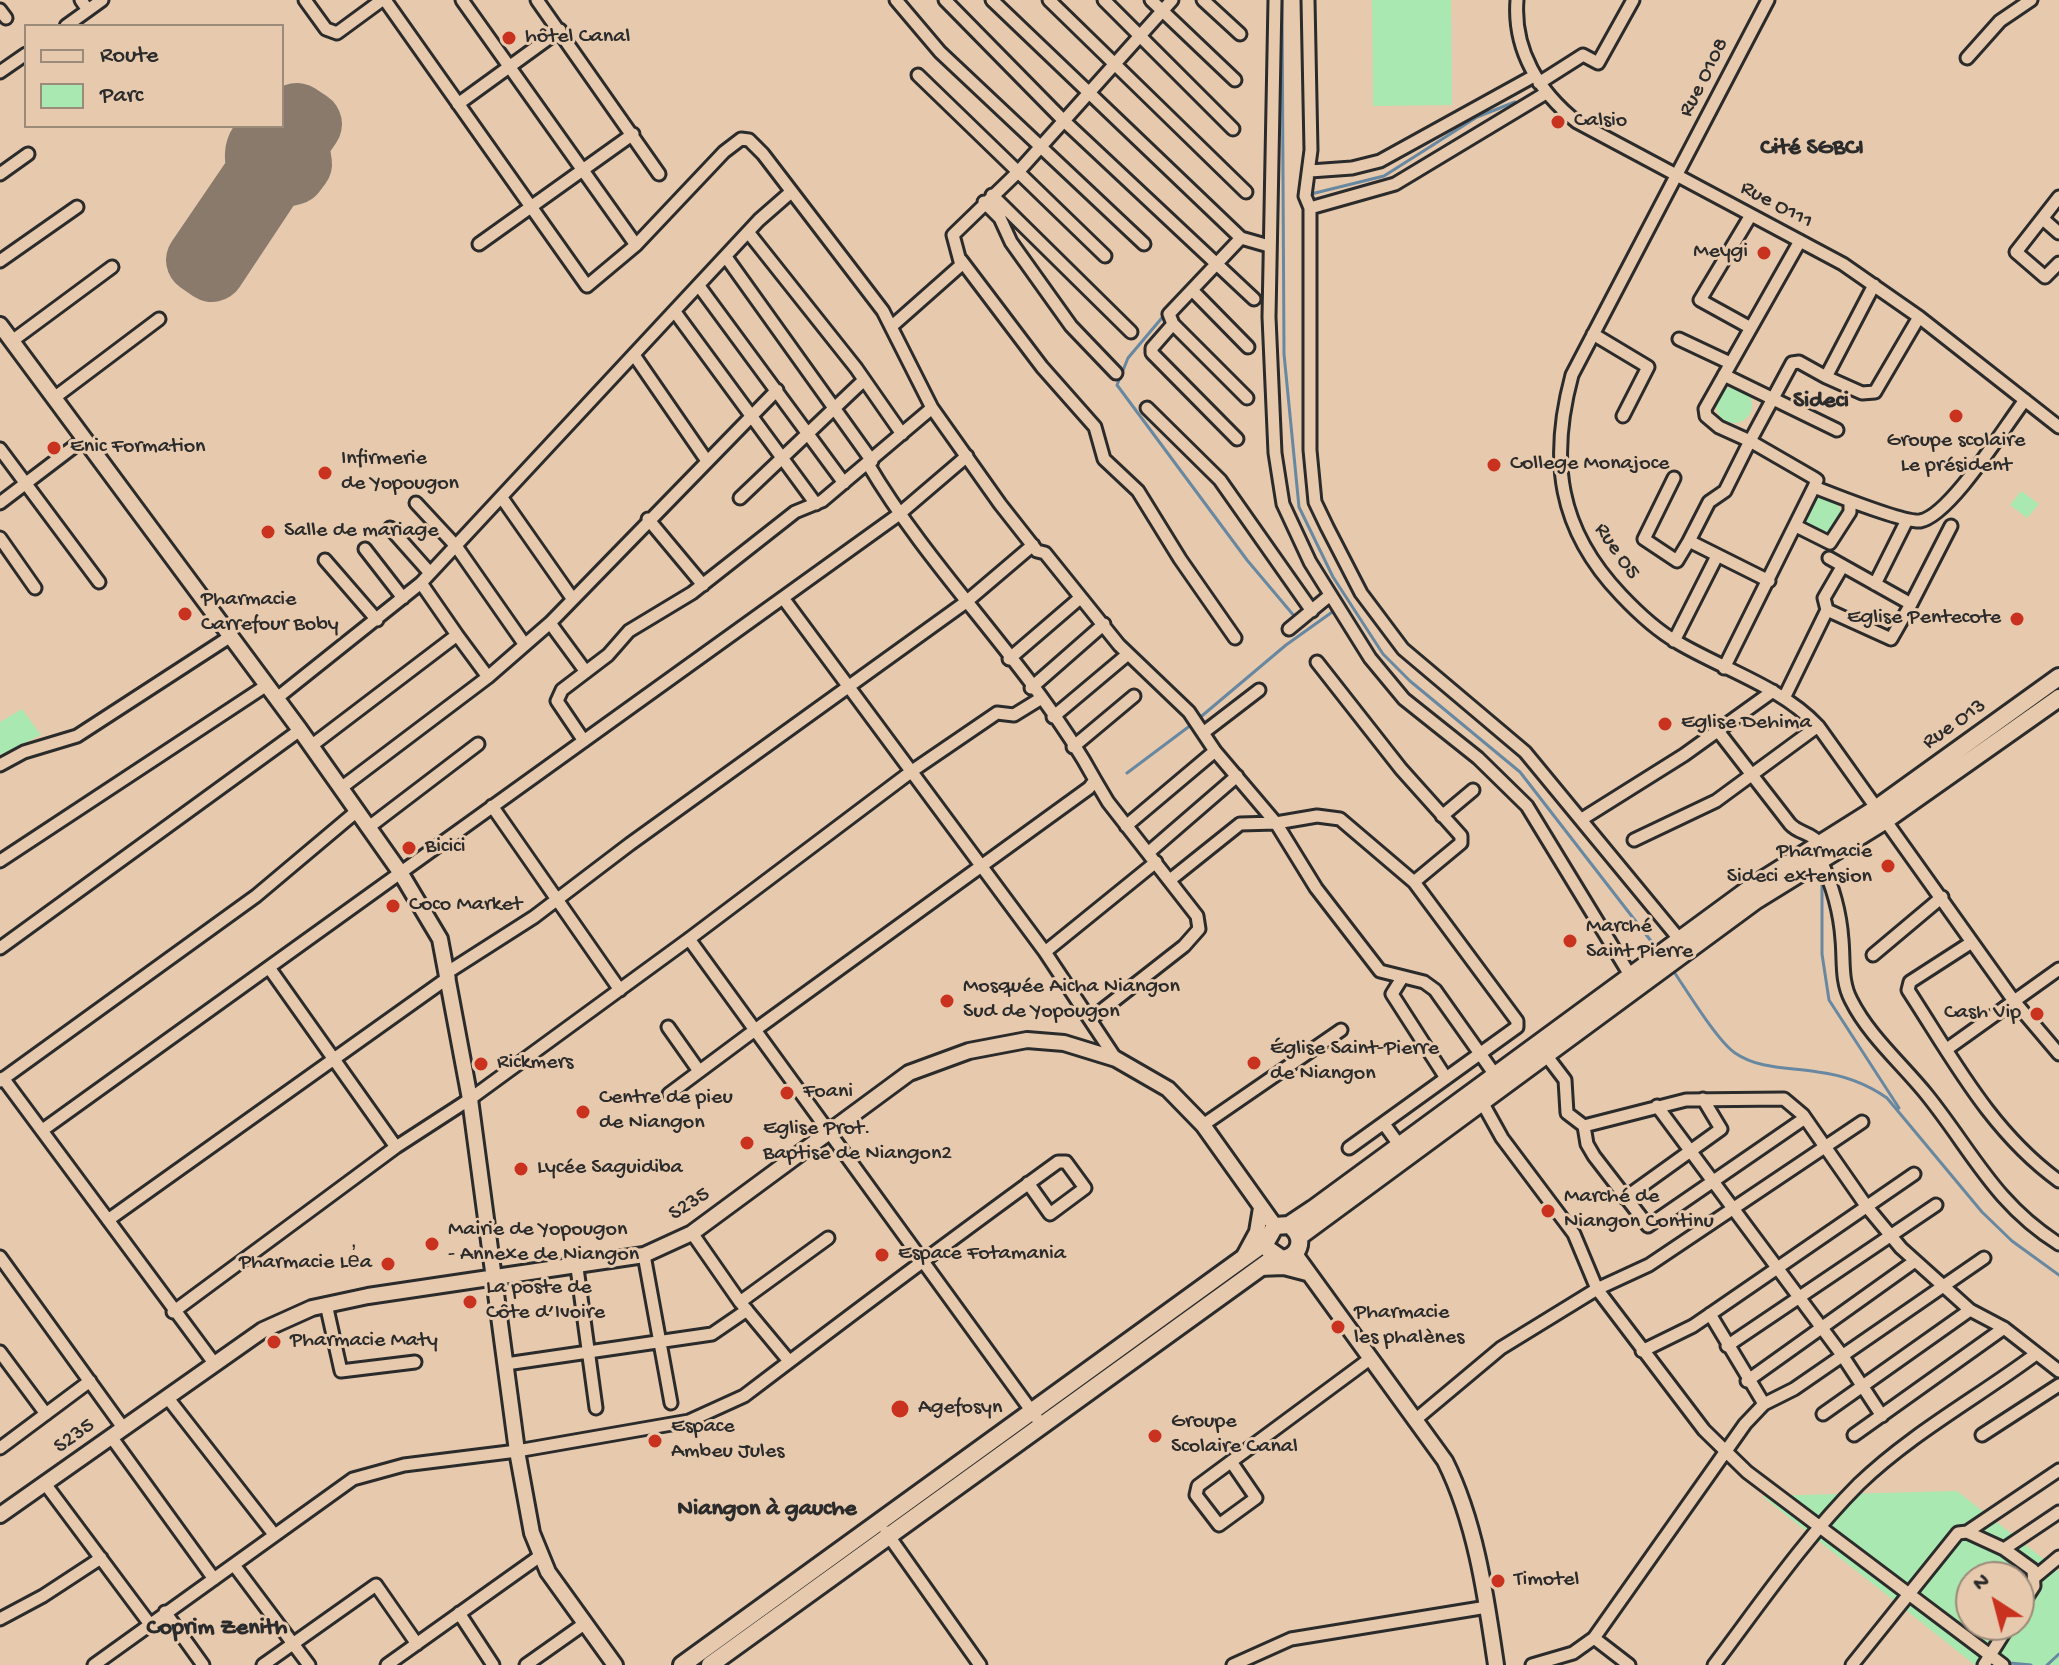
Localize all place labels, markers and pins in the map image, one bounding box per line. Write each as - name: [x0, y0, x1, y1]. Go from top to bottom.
- place label: hôtel Canal: [525, 25, 630, 51]
- marker: hôtel Canal: [500, 29, 518, 47]
- place label: Calsio: [1574, 109, 1627, 135]
- marker: Calsio: [1549, 113, 1567, 131]
- place label: Meygi: [1693, 240, 1748, 266]
- marker: Meygi: [1755, 244, 1773, 262]
- marker: Groupe scolaire Le président: [1947, 407, 1965, 425]
- place label: Groupe scolaire Le président: [1887, 429, 2025, 480]
- place label: Enic Formation: [70, 435, 206, 461]
- marker: Enic Formation: [45, 439, 63, 457]
- place label: Infirmerie de Yopougon: [341, 447, 459, 498]
- place label: College Monajoce: [1510, 452, 1669, 478]
- marker: College Monajoce: [1485, 456, 1503, 474]
- marker: Infirmerie de Yopougon: [316, 464, 334, 482]
- place label: Salle de mariage: [284, 519, 439, 545]
- marker: Salle de mariage: [259, 523, 277, 541]
- place label: Pharmacie Carrefour Boby: [201, 588, 339, 640]
- marker: Pharmacie Carrefour Boby: [176, 605, 194, 623]
- place label: Eglise Pentecote: [1847, 606, 2001, 632]
- marker: Eglise Pentecote: [2008, 610, 2026, 628]
- place label: Eglise Dehima: [1681, 711, 1812, 737]
- marker: Eglise Dehima: [1656, 715, 1674, 733]
- place label: Bicici: [425, 835, 466, 861]
- marker: Bicici: [400, 839, 418, 857]
- place label: Pharmacie Sideci extension: [1727, 840, 1872, 892]
- marker: Pharmacie Sideci extension: [1879, 857, 1897, 875]
- place label: Coco Market: [409, 893, 522, 919]
- marker: Coco Market: [384, 897, 402, 915]
- place label: Marché Saint Pierre: [1586, 915, 1693, 966]
- marker: Marché Saint Pierre: [1561, 932, 1579, 950]
- place label: Mosquée Aicha Niangon Sud de Yopougon: [963, 975, 1180, 1026]
- marker: Mosquée Aicha Niangon Sud de Yopougon: [938, 992, 956, 1010]
- place label: Cash Vip: [1944, 1001, 2021, 1027]
- marker: Cash Vip: [2028, 1005, 2046, 1023]
- place label: Église Saint-Pierre de Niangon: [1270, 1037, 1439, 1088]
- place label: Rickmers: [497, 1051, 573, 1077]
- marker: Église Saint-Pierre de Niangon: [1245, 1054, 1263, 1072]
- marker: Rickmers: [472, 1055, 490, 1073]
- place label: Foani: [803, 1080, 853, 1106]
- marker: Foani: [778, 1084, 796, 1102]
- place label: Centre de pieu de Niangon: [599, 1086, 733, 1138]
- marker: Centre de pieu de Niangon: [574, 1103, 592, 1121]
- place label: Eglise Prot. Baptise de Niangon2: [763, 1117, 952, 1168]
- marker: Eglise Prot. Baptise de Niangon2: [738, 1134, 756, 1152]
- place label: Lycée Saguidiba: [537, 1156, 683, 1182]
- marker: Lycée Saguidiba: [512, 1160, 530, 1178]
- place label: Marché de Niangon Continu: [1564, 1185, 1714, 1236]
- marker: Marché de Niangon Continu: [1539, 1202, 1557, 1220]
- place label: Mairie de Yopougon - Annexe de Niangon: [448, 1218, 639, 1270]
- marker: Mairie de Yopougon - Annexe de Niangon: [423, 1235, 441, 1253]
- place label: Espace Fotamania: [898, 1242, 1066, 1268]
- marker: Espace Fotamania: [873, 1246, 891, 1264]
- place label: Pharmacie Le̓a: [239, 1251, 372, 1277]
- marker: Pharmacie Le̓a: [379, 1255, 397, 1273]
- place label: La poste de Côte d’Ivoire: [486, 1276, 605, 1328]
- marker: La poste de Côte d’Ivoire: [461, 1293, 479, 1311]
- place label: Pharmacie les phalènes: [1354, 1301, 1464, 1352]
- marker: Pharmacie les phalènes: [1329, 1318, 1347, 1336]
- place label: Pharmacie Maty: [290, 1329, 438, 1355]
- marker: Pharmacie Maty: [265, 1333, 283, 1351]
- place label: Agefosyn: [918, 1396, 1002, 1422]
- marker: Agefosyn: [889, 1398, 911, 1420]
- place label: Groupe Scolaire Canal: [1171, 1410, 1298, 1462]
- place label: Espace Ambeu Jules: [671, 1415, 784, 1466]
- marker: Groupe Scolaire Canal: [1146, 1427, 1164, 1445]
- marker: Espace Ambeu Jules: [646, 1432, 664, 1450]
- place label: Timotel: [1514, 1568, 1579, 1594]
- marker: Timotel: [1489, 1572, 1507, 1590]

